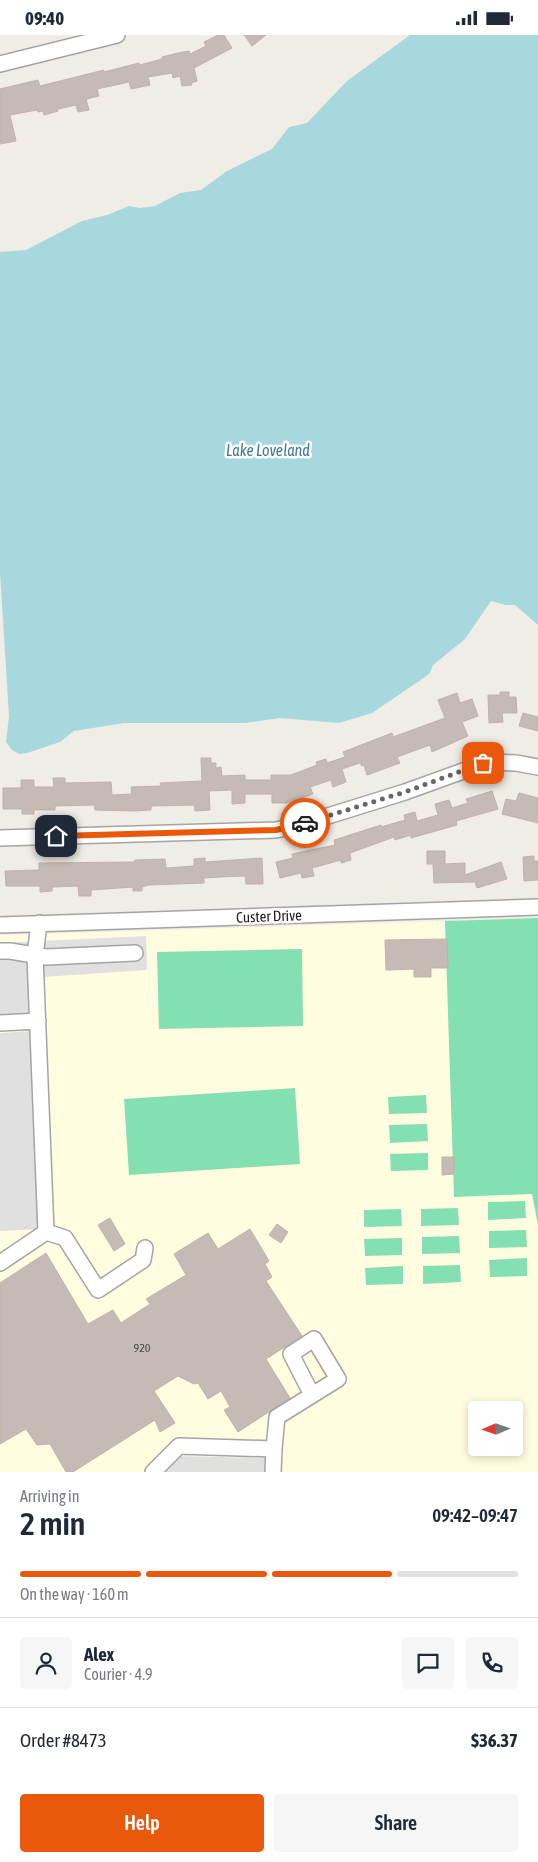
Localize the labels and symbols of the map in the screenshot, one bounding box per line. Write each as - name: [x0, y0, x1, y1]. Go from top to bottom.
- water label: Lake Loveland: [226, 441, 310, 459]
- pin: [462, 742, 504, 784]
- courier: [280, 798, 330, 848]
- pin: [35, 815, 77, 857]
- street label: Custer Drive: [236, 906, 302, 926]
- house number: 920: [134, 1341, 151, 1355]
- north arrow: [468, 1401, 522, 1456]

